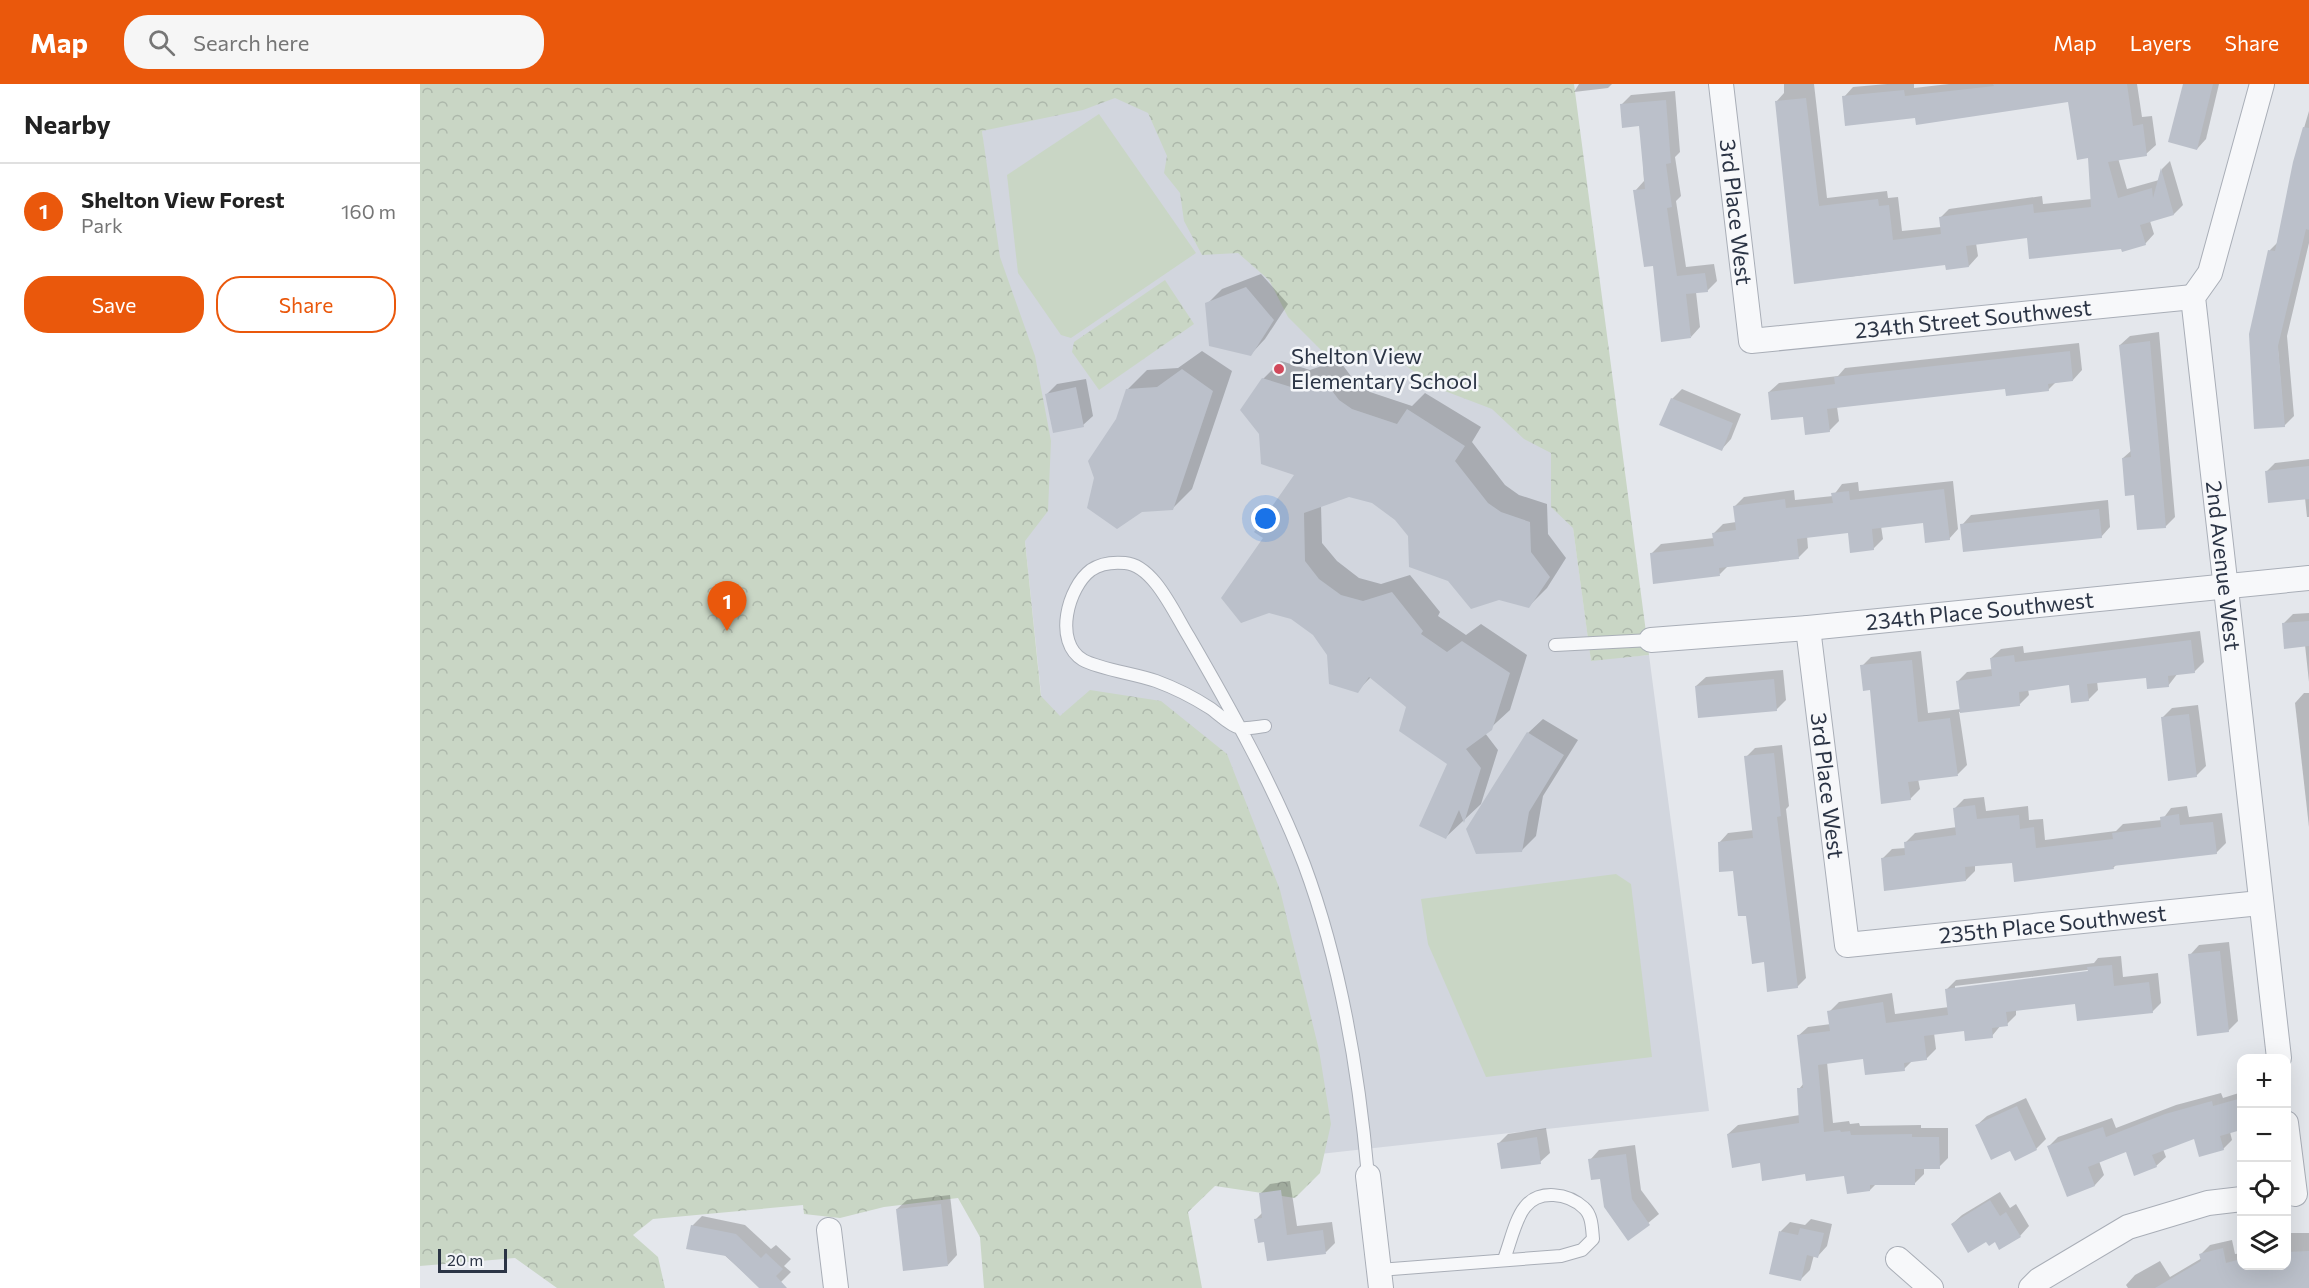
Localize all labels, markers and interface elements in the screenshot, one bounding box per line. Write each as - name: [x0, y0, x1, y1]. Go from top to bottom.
- search box: [124, 15, 544, 69]
- text: Map: [30, 25, 88, 59]
- icon: search: [145, 26, 178, 59]
- text: Search here: [193, 29, 309, 56]
- text: Map: [2053, 30, 2097, 55]
- text: Layers: [2130, 30, 2192, 55]
- text: Share: [2225, 30, 2279, 55]
- text: Nearby: [24, 108, 111, 139]
- street label: 3rd Place West: [1715, 137, 1758, 287]
- text: Shelton View Forest: [81, 186, 285, 213]
- text: 1: [39, 199, 48, 223]
- text: 160 m: [341, 199, 396, 223]
- text: Park: [81, 213, 123, 237]
- button: Save: [24, 276, 204, 333]
- button: Share: [216, 276, 396, 333]
- street label: 234th Street Southwest: [1853, 293, 2093, 344]
- place label: Shelton View Elementary School: [1291, 342, 1478, 394]
- marker: Shelton View Elementary School: [1272, 362, 1286, 376]
- street label: 2nd Avenue West: [2201, 479, 2247, 652]
- your location: [1251, 504, 1280, 533]
- pin: 1: [708, 582, 746, 631]
- street label: 234th Place Southwest: [1864, 586, 2095, 635]
- street label: 3rd Place West: [1806, 711, 1850, 860]
- street label: 235th Place Southwest: [1937, 899, 2168, 949]
- map controls: [2237, 1054, 2291, 1270]
- button: +: [2237, 1054, 2291, 1108]
- button: −: [2237, 1108, 2291, 1162]
- button: locate: [2237, 1162, 2291, 1216]
- button: layers: [2237, 1216, 2291, 1270]
- scale bar: [438, 1246, 507, 1274]
- text: 20 m: [447, 1250, 483, 1269]

